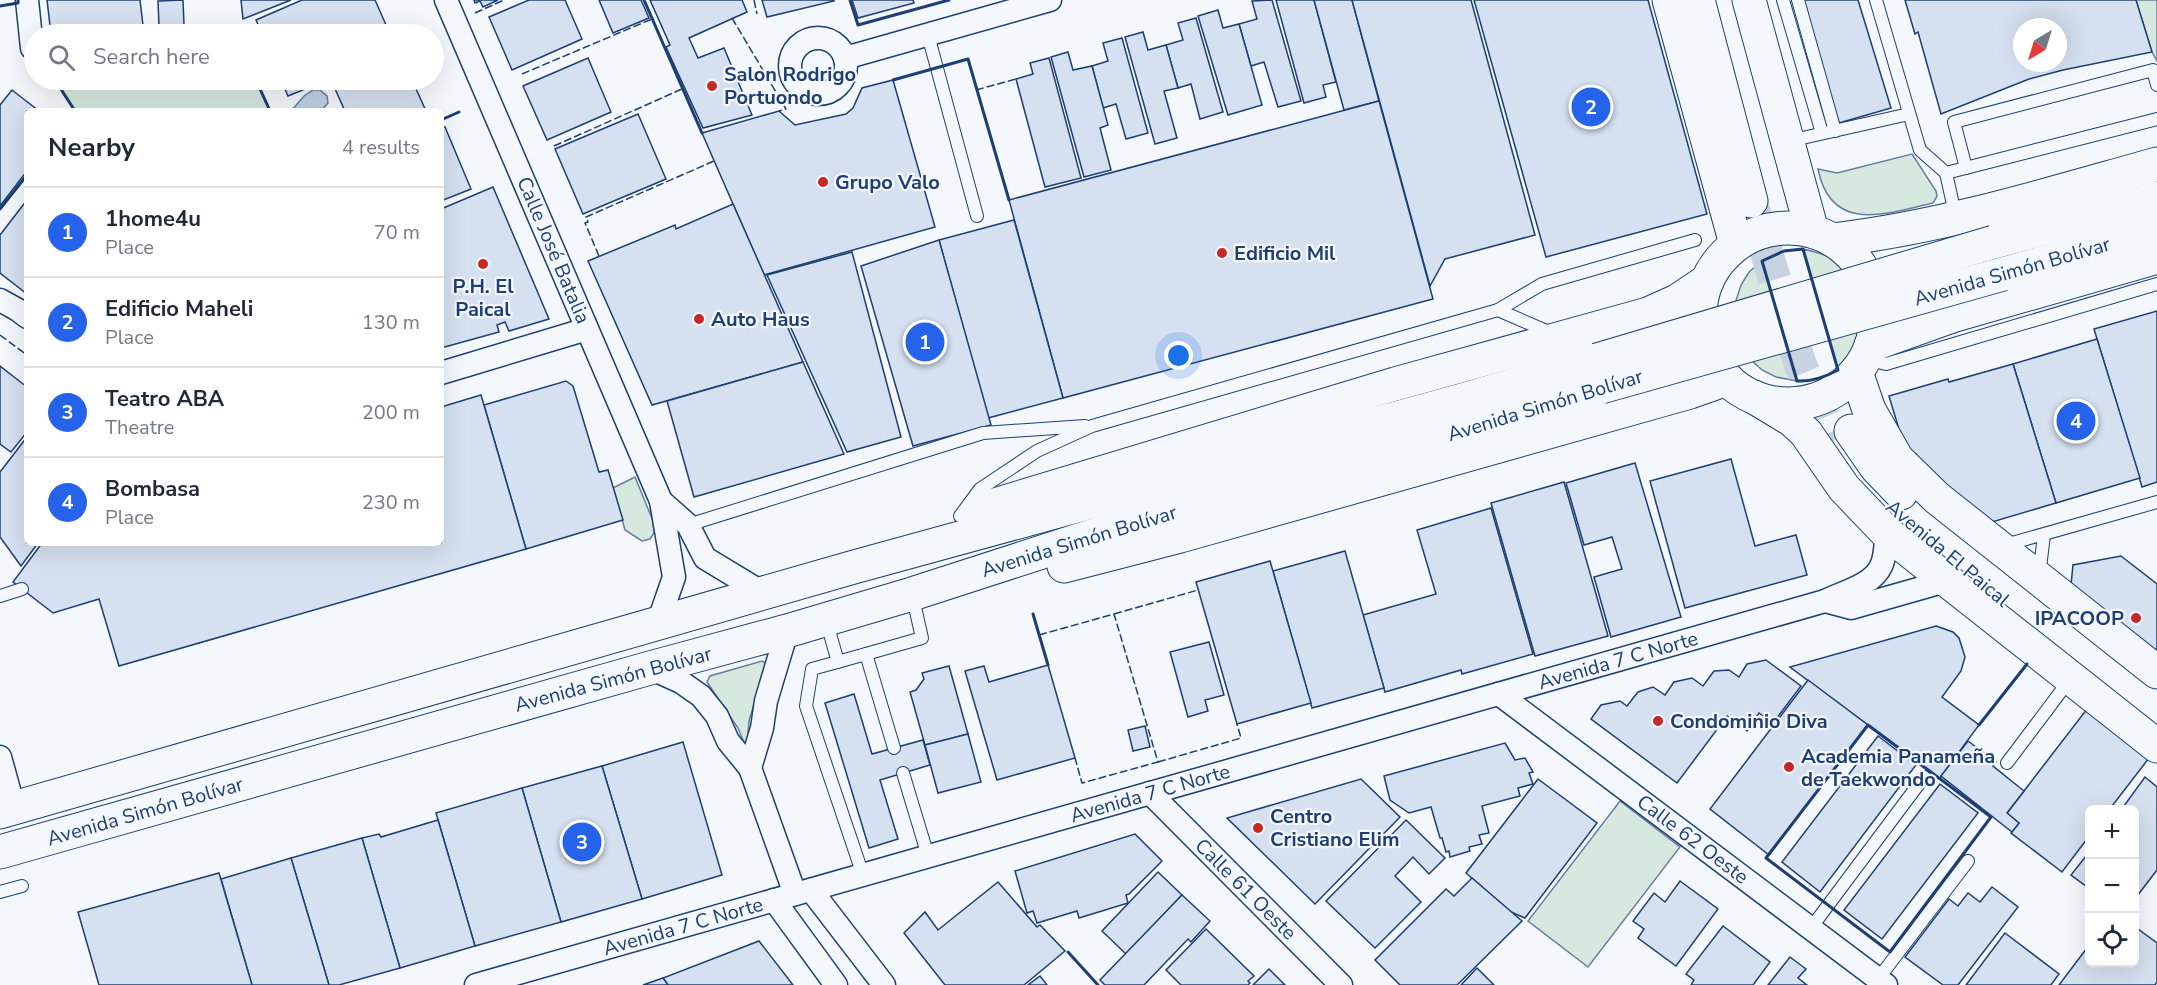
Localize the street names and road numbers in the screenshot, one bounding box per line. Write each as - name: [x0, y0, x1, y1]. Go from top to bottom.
- street label: Calle José Batalia: [510, 173, 597, 328]
- street label: Avenida Simón Bolívar: [1911, 231, 2113, 312]
- street label: Avenida Simón Bolívar: [1444, 363, 1646, 448]
- street label: Avenida El Paical: [1880, 494, 2015, 613]
- street label: Avenida Simón Bolívar: [978, 499, 1180, 584]
- street label: Avenida 7 C Norte: [1535, 625, 1701, 696]
- street label: Avenida Simón Bolívar: [512, 640, 715, 719]
- street label: Avenida 7 C Norte: [1067, 758, 1233, 829]
- street label: Avenida Simón Bolívar: [44, 771, 246, 852]
- street label: Calle 62 Oeste: [1631, 788, 1754, 890]
- street label: Calle 61 Oeste: [1189, 833, 1302, 946]
- street label: Avenida 7 C Norte: [600, 891, 766, 962]

